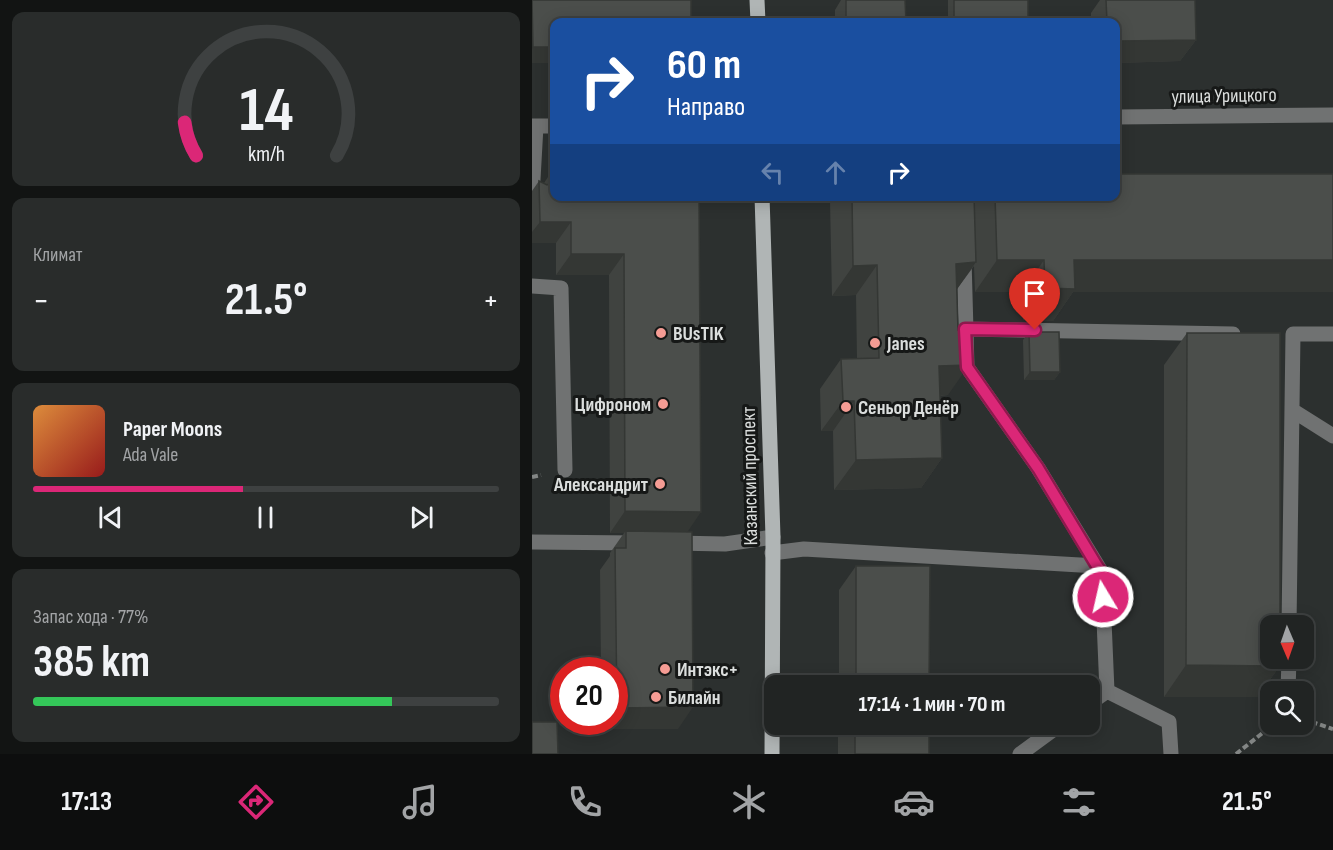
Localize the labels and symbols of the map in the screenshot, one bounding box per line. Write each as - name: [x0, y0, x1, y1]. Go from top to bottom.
- street label: улица Урицкого: [1171, 83, 1277, 109]
- pin: [1009, 268, 1060, 330]
- place label: BUsTIK: [673, 322, 724, 346]
- marker: BUsTIK: [654, 326, 668, 340]
- place label: Janes: [886, 332, 925, 356]
- marker: Janes: [868, 336, 882, 350]
- place label: Цифроном: [575, 393, 651, 417]
- place label: Сеньор Денёр: [858, 396, 959, 420]
- marker: Цифроном: [656, 397, 670, 411]
- marker: Сеньор Денёр: [839, 400, 853, 414]
- street label: Казанский проспект: [737, 406, 763, 546]
- place label: Александрит: [553, 473, 649, 497]
- marker: Александрит: [653, 477, 667, 491]
- position arrow: [1071, 565, 1135, 629]
- north arrow: [1260, 615, 1314, 669]
- speed limit sign: 20: [550, 657, 628, 735]
- place label: Интэкс+: [677, 658, 738, 682]
- marker: Интэкс+: [658, 662, 672, 676]
- place label: Билайн: [668, 686, 720, 710]
- marker: Билайн: [649, 690, 663, 704]

